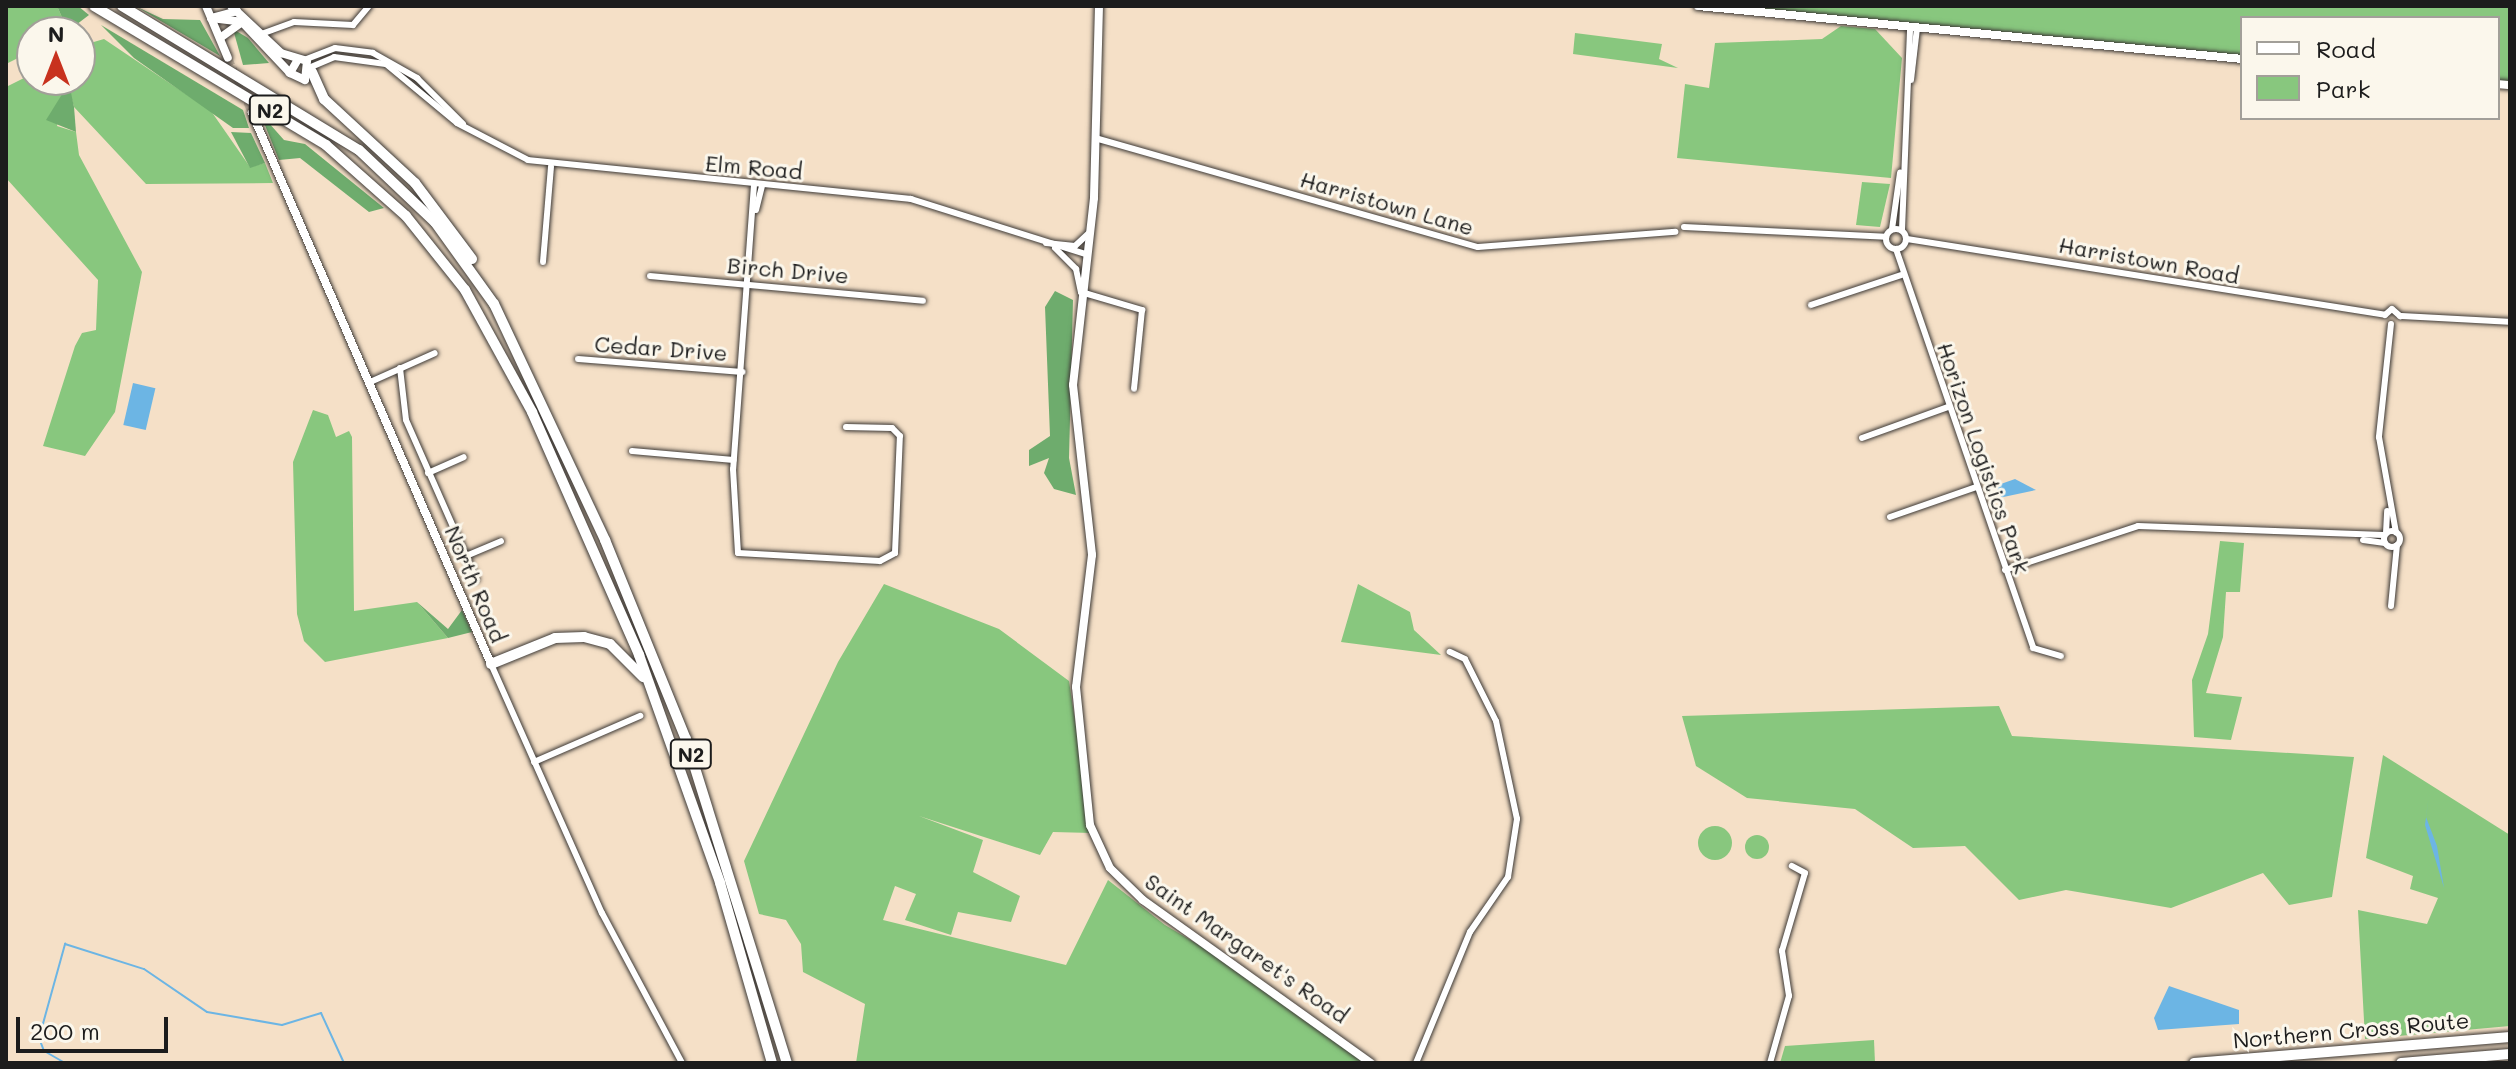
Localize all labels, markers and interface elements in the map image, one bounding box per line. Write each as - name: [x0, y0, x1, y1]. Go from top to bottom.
- north arrow: [16, 16, 96, 96]
- legend: [2240, 16, 2500, 120]
- text: N: [48, 19, 64, 48]
- text: Road: [2316, 33, 2376, 64]
- text: Park: [2316, 73, 2370, 104]
- road number: N2: [248, 94, 292, 126]
- street label: Elm Road: [704, 150, 804, 184]
- street label: Harristown Lane: [1297, 166, 1477, 240]
- street label: Harristown Road: [2057, 231, 2241, 289]
- street label: Birch Drive: [726, 252, 850, 288]
- street label: Cedar Drive: [594, 330, 728, 366]
- street label: Horizon Logistics Park: [1932, 339, 2036, 577]
- street label: North Road: [440, 522, 512, 646]
- road number: N2: [669, 738, 713, 770]
- street label: Saint Margaret's Road: [1140, 868, 1354, 1028]
- scale bar: [20, 1001, 172, 1051]
- street label: Northern Cross Route: [2232, 1007, 2470, 1053]
- text: 200 m: [30, 1015, 100, 1046]

